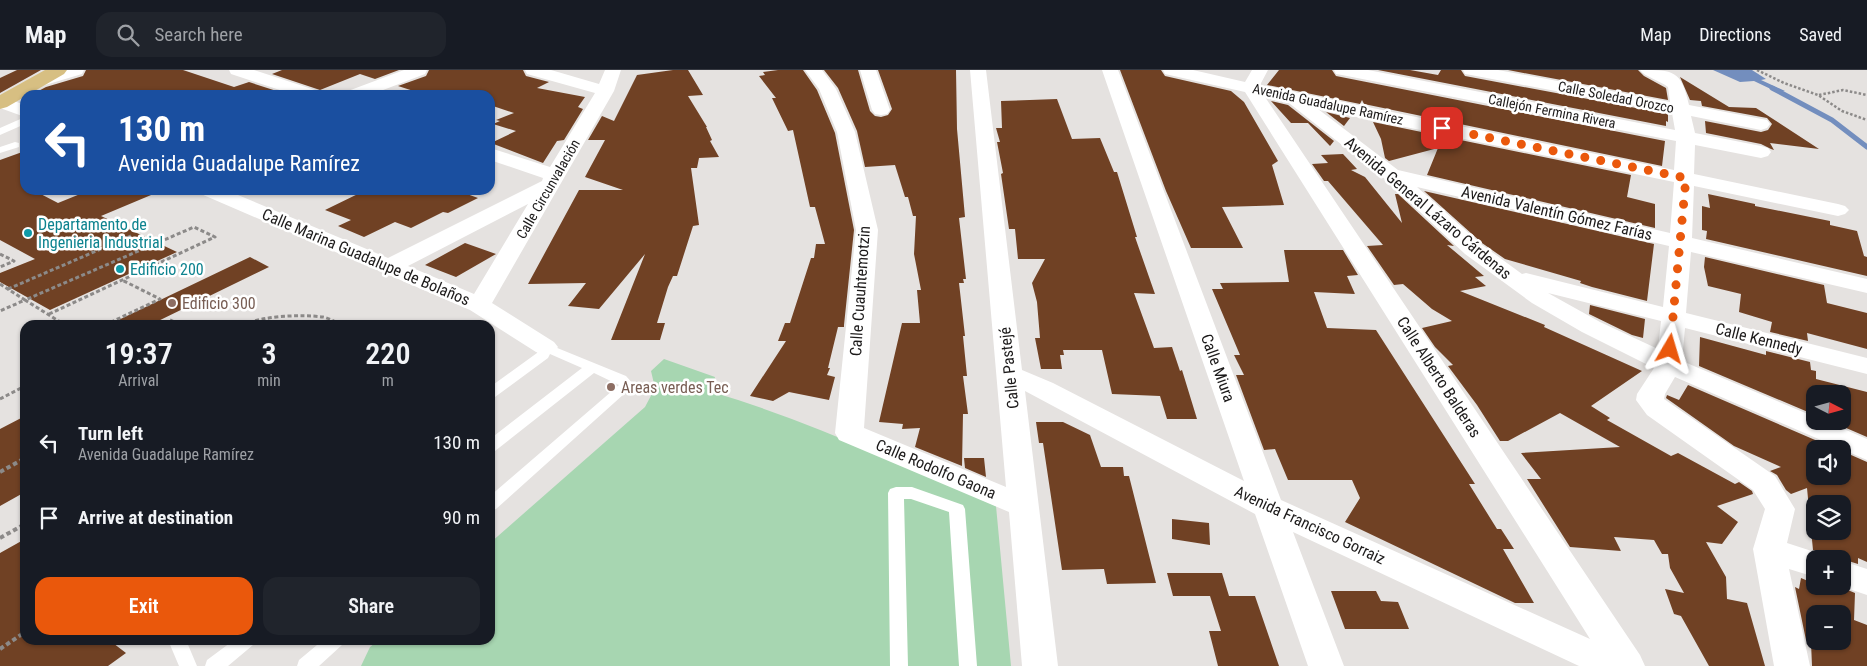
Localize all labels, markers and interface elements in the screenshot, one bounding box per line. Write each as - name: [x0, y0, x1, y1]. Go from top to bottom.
- search box: [96, 12, 446, 57]
- text: Map: [25, 21, 66, 49]
- icon: search: [114, 21, 142, 49]
- text: Search here: [154, 23, 243, 46]
- text: Map: [1640, 24, 1671, 45]
- text: Directions: [1699, 24, 1771, 45]
- text: Saved: [1799, 24, 1842, 45]
- street label: Calle Soledad Orozco: [1557, 78, 1675, 116]
- street label: Avenida Guadalupe Ramírez: [1251, 80, 1405, 128]
- street label: Callejón Fermina Rivera: [1487, 91, 1617, 131]
- pin: [1421, 107, 1463, 149]
- text: 130 m: [118, 109, 205, 150]
- icon: left: [35, 110, 100, 175]
- icon: arrive: [1428, 114, 1456, 142]
- street label: Avenida General Lázaro Cárdenas: [1341, 133, 1515, 283]
- street label: Calle Circunvalación: [513, 136, 583, 242]
- text: Avenida Guadalupe Ramírez: [118, 151, 360, 176]
- street label: Avenida Valentín Gómez Farías: [1460, 182, 1654, 244]
- street label: Calle Marina Guadalupe de Bolaños: [259, 205, 473, 309]
- place label: Departamento de Ingenieria Industrial: [38, 215, 163, 252]
- street label: Calle Cuauhtemotzin: [846, 225, 874, 357]
- marker: Departamento de Ingenieria Industrial: [22, 227, 34, 239]
- place label: Edificio 200: [130, 260, 204, 279]
- marker: Edificio 200: [114, 263, 126, 275]
- place label: Edificio 300: [182, 294, 256, 313]
- marker: Edificio 300: [166, 297, 178, 309]
- street label: Calle Alberto Balderas: [1393, 313, 1485, 441]
- street label: Calle Kennedy: [1714, 319, 1805, 359]
- position arrow: [1643, 322, 1695, 374]
- street label: Calle Pastejé: [995, 326, 1023, 410]
- street label: Calle Miura: [1197, 331, 1239, 405]
- text: 19:37: [104, 336, 173, 371]
- text: 3: [261, 336, 277, 371]
- text: 220: [365, 336, 410, 371]
- text: Arrival: [118, 371, 159, 390]
- text: min: [257, 371, 281, 390]
- text: m: [382, 371, 394, 390]
- place label: Areas verdes Tec: [621, 378, 729, 397]
- marker: Areas verdes Tec: [605, 381, 617, 393]
- north arrow: [1806, 385, 1851, 430]
- map controls: [1806, 385, 1851, 650]
- text: Turn left: [78, 422, 143, 445]
- icon: left: [35, 429, 63, 457]
- text: 130 m: [433, 431, 480, 454]
- street label: Calle Rodolfo Gaona: [873, 435, 999, 503]
- button: sound: [1806, 440, 1851, 485]
- text: Avenida Guadalupe Ramírez: [78, 445, 254, 464]
- street label: Avenida Francisco Gorraiz: [1232, 482, 1388, 568]
- button: layers: [1806, 495, 1851, 540]
- icon: arrive: [35, 504, 63, 532]
- text: Arrive at destination: [78, 506, 233, 529]
- text: 90 m: [443, 506, 480, 529]
- button: +: [1806, 550, 1851, 595]
- button: Exit: [35, 577, 253, 635]
- button: Share: [263, 577, 480, 635]
- button: −: [1806, 605, 1851, 650]

